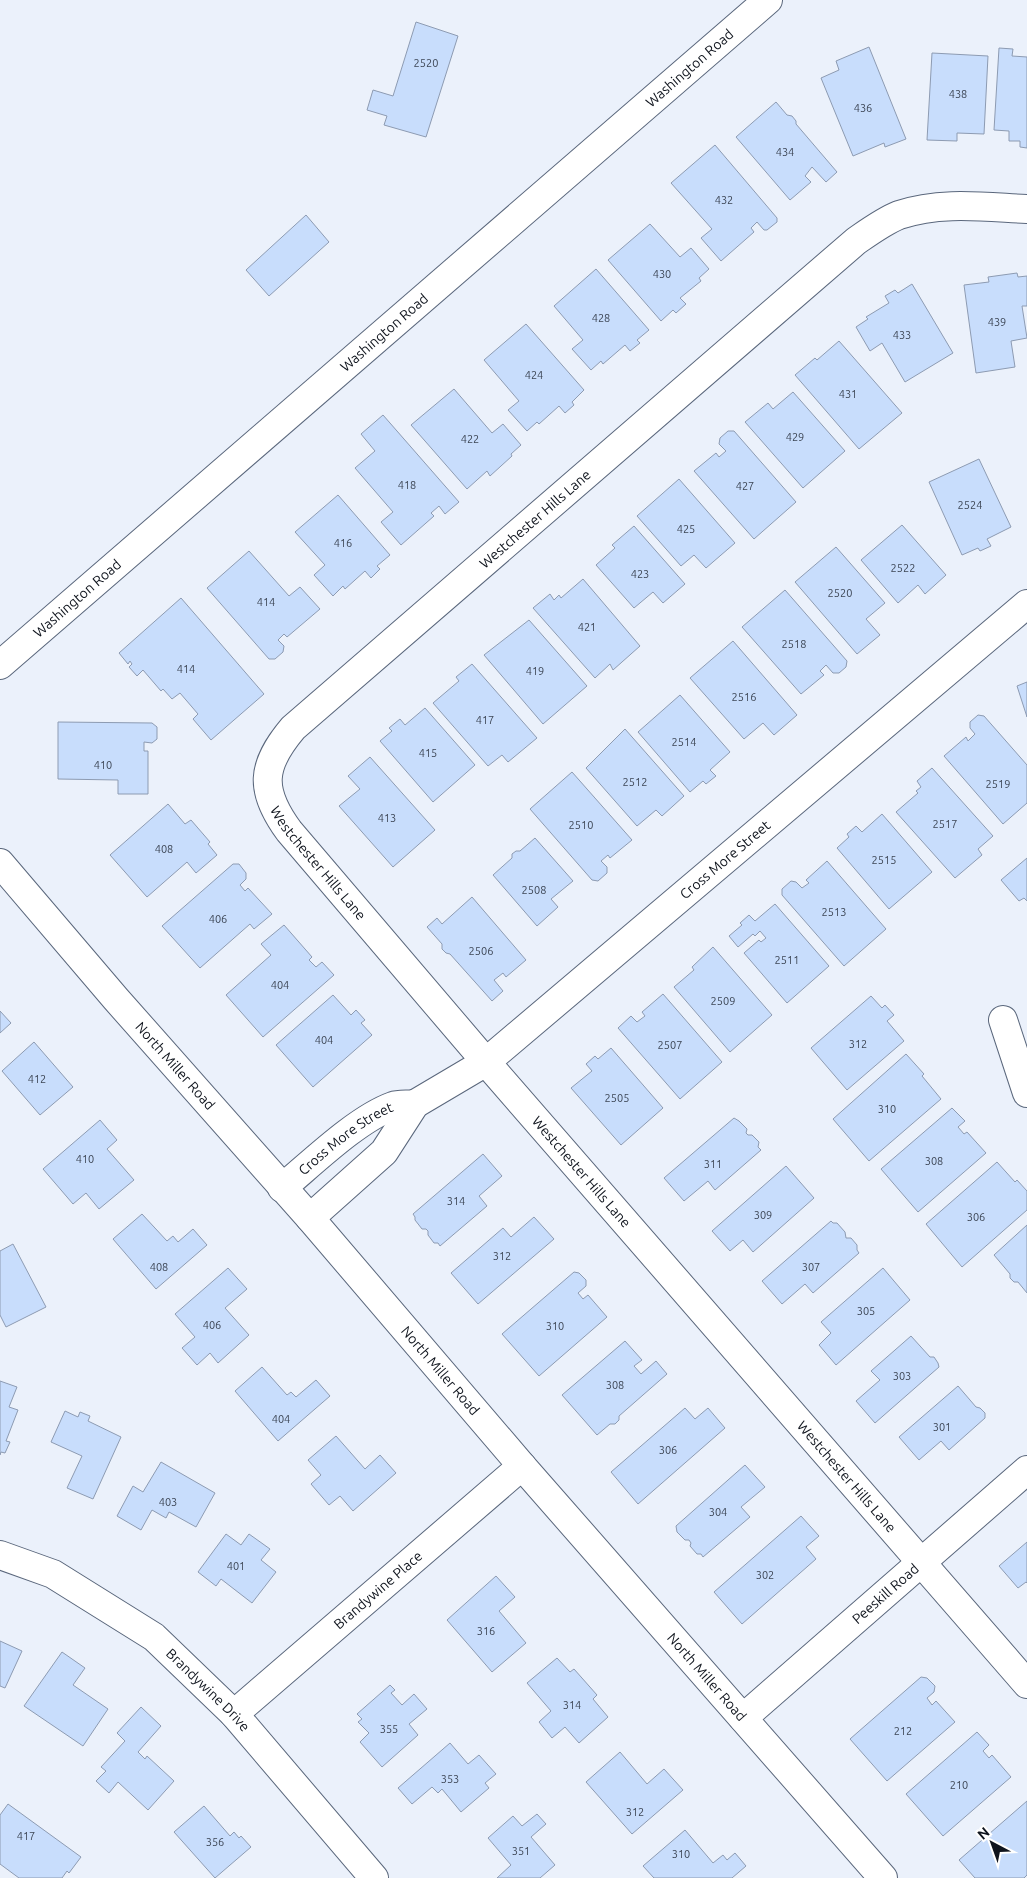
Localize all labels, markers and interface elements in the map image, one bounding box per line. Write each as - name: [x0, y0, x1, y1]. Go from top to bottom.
- street label: Washington Road: [642, 26, 737, 110]
- house number: 2520: [414, 57, 438, 69]
- house number: 438: [949, 88, 967, 100]
- house number: 436: [854, 102, 872, 114]
- house number: 434: [776, 146, 794, 158]
- house number: 432: [715, 194, 733, 206]
- house number: 430: [653, 268, 671, 280]
- street label: Washington Road: [337, 290, 431, 375]
- house number: 428: [592, 312, 610, 324]
- house number: 439: [988, 316, 1006, 328]
- house number: 433: [893, 329, 911, 341]
- house number: 424: [525, 369, 543, 381]
- house number: 431: [839, 388, 857, 400]
- house number: 429: [786, 431, 804, 443]
- house number: 422: [461, 433, 479, 445]
- street label: Westchester Hills Lane: [476, 466, 594, 572]
- house number: 418: [398, 479, 416, 491]
- house number: 427: [736, 480, 754, 492]
- house number: 2524: [958, 499, 982, 511]
- house number: 425: [677, 523, 695, 535]
- house number: 416: [334, 537, 352, 549]
- street label: Washington Road: [30, 556, 124, 640]
- house number: 2522: [891, 562, 915, 574]
- house number: 423: [631, 568, 649, 580]
- house number: 2520: [828, 587, 852, 599]
- house number: 414: [257, 596, 275, 608]
- house number: 421: [578, 621, 596, 633]
- house number: 2518: [782, 638, 806, 650]
- house number: 414: [177, 663, 195, 675]
- house number: 419: [526, 665, 544, 677]
- house number: 2516: [732, 691, 756, 703]
- house number: 417: [476, 714, 494, 726]
- house number: 2514: [672, 736, 696, 748]
- house number: 415: [419, 747, 437, 759]
- house number: 410: [94, 759, 112, 771]
- house number: 2512: [623, 776, 647, 788]
- house number: 2519: [986, 778, 1010, 790]
- street label: Westchester Hills Lane: [267, 803, 369, 923]
- house number: 413: [378, 812, 396, 824]
- street label: Cross More Street: [677, 817, 774, 902]
- house number: 2517: [933, 818, 957, 830]
- house number: 2510: [569, 819, 593, 831]
- house number: 408: [155, 843, 173, 855]
- house number: 2515: [872, 854, 896, 866]
- house number: 2508: [522, 884, 546, 896]
- house number: 2513: [822, 906, 846, 918]
- house number: 406: [209, 913, 227, 925]
- house number: 2506: [469, 945, 493, 957]
- house number: 2511: [775, 954, 799, 966]
- house number: 404: [271, 979, 289, 991]
- house number: 2509: [711, 995, 735, 1007]
- street label: North Miller Road: [132, 1019, 218, 1113]
- house number: 404: [315, 1034, 333, 1046]
- house number: 312: [849, 1038, 867, 1050]
- house number: 2507: [658, 1039, 682, 1051]
- house number: 412: [28, 1073, 46, 1085]
- house number: 2505: [605, 1092, 629, 1104]
- street label: Cross More Street: [295, 1099, 396, 1178]
- house number: 310: [878, 1103, 896, 1115]
- street label: Westchester Hills Lane: [529, 1113, 634, 1231]
- house number: 410: [76, 1153, 94, 1165]
- house number: 308: [925, 1155, 943, 1167]
- house number: 311: [704, 1158, 722, 1170]
- house number: 314: [447, 1195, 465, 1207]
- house number: 309: [754, 1209, 772, 1221]
- house number: 306: [967, 1211, 985, 1223]
- house number: 312: [493, 1250, 511, 1262]
- house number: 408: [150, 1261, 168, 1273]
- house number: 307: [802, 1261, 820, 1273]
- house number: 305: [857, 1305, 875, 1317]
- house number: 406: [203, 1319, 221, 1331]
- house number: 310: [546, 1320, 564, 1332]
- street label: North Miller Road: [398, 1323, 483, 1418]
- house number: 303: [893, 1370, 911, 1382]
- house number: 308: [606, 1379, 624, 1391]
- house number: 404: [272, 1413, 290, 1425]
- street label: Westchester Hills Lane: [794, 1418, 899, 1536]
- house number: 301: [933, 1421, 951, 1433]
- house number: 306: [659, 1444, 677, 1456]
- house number: 403: [159, 1496, 177, 1508]
- house number: 304: [709, 1506, 727, 1518]
- street label: Brandywine Place: [331, 1548, 425, 1632]
- house number: 401: [227, 1560, 245, 1572]
- street label: Peeskill Road: [849, 1560, 922, 1627]
- house number: 302: [756, 1569, 774, 1581]
- house number: 316: [477, 1625, 495, 1637]
- street label: North Miller Road: [664, 1630, 750, 1724]
- street label: Brandywine Drive: [163, 1645, 253, 1734]
- house number: 314: [563, 1699, 581, 1711]
- house number: 355: [380, 1723, 398, 1735]
- house number: 212: [894, 1725, 912, 1737]
- house number: 353: [441, 1773, 459, 1785]
- house number: 210: [950, 1779, 968, 1791]
- house number: 312: [626, 1806, 644, 1818]
- north arrow: [967, 1818, 1017, 1868]
- text: N: [974, 1824, 993, 1843]
- house number: 417: [17, 1830, 35, 1842]
- house number: 356: [206, 1836, 224, 1848]
- house number: 351: [512, 1845, 530, 1857]
- house number: 310: [672, 1848, 690, 1860]

